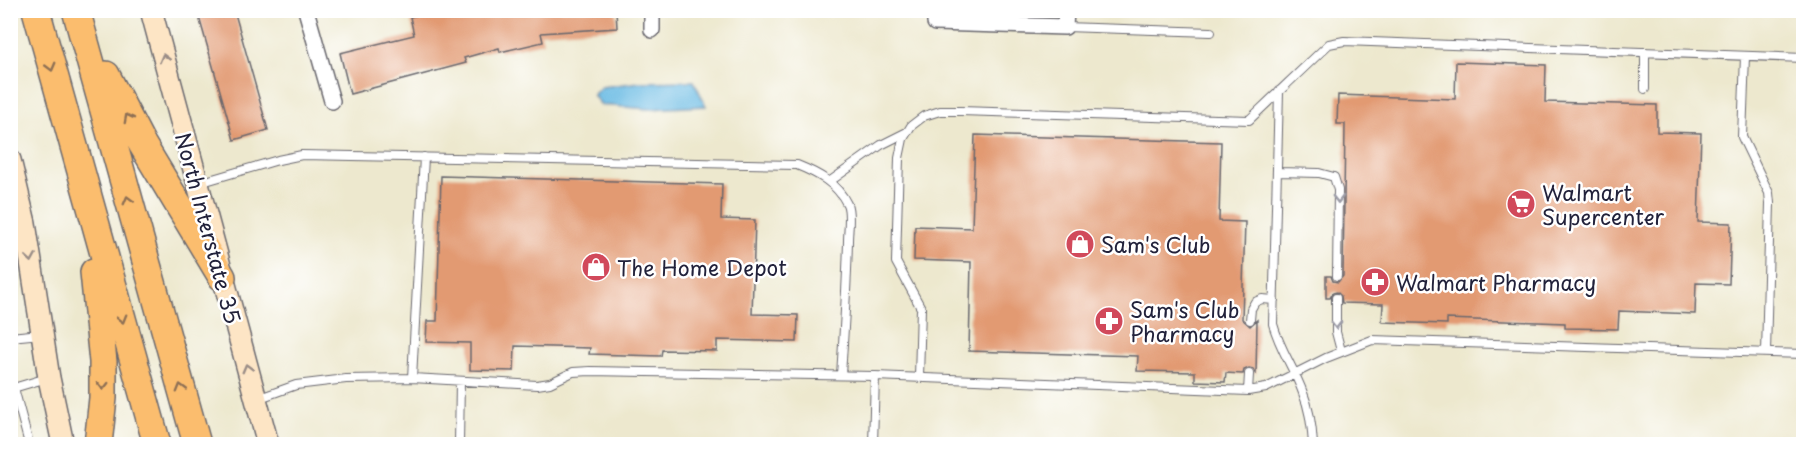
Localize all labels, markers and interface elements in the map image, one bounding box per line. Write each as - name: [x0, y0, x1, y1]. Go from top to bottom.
- one-way arrow: [159, 53, 171, 64]
- one-way arrow: [44, 62, 57, 72]
- one-way arrow: [124, 114, 135, 125]
- street label: North Interstate 35: [168, 129, 250, 327]
- place label: Walmart Supercenter: [1542, 176, 1664, 232]
- supermarket icon: Walmart Supercenter: [1505, 188, 1537, 220]
- one-way arrow: [1332, 194, 1344, 203]
- one-way arrow: [123, 196, 136, 206]
- shop icon: Sam's Club: [1064, 228, 1096, 260]
- place label: Sam's Club: [1101, 228, 1210, 260]
- shop icon: The Home Depot: [580, 251, 612, 283]
- place label: The Home Depot: [617, 251, 787, 283]
- one-way arrow: [24, 254, 36, 263]
- pharmacy icon: Walmart Pharmacy: [1359, 266, 1391, 298]
- place label: Walmart Pharmacy: [1396, 266, 1596, 298]
- place label: Sam's Club Pharmacy: [1130, 293, 1239, 349]
- pharmacy icon: Sam's Club Pharmacy: [1093, 305, 1125, 337]
- one-way arrow: [114, 314, 127, 324]
- one-way arrow: [1330, 321, 1342, 330]
- one-way arrow: [242, 363, 254, 374]
- one-way arrow: [97, 381, 109, 390]
- one-way arrow: [176, 383, 188, 394]

